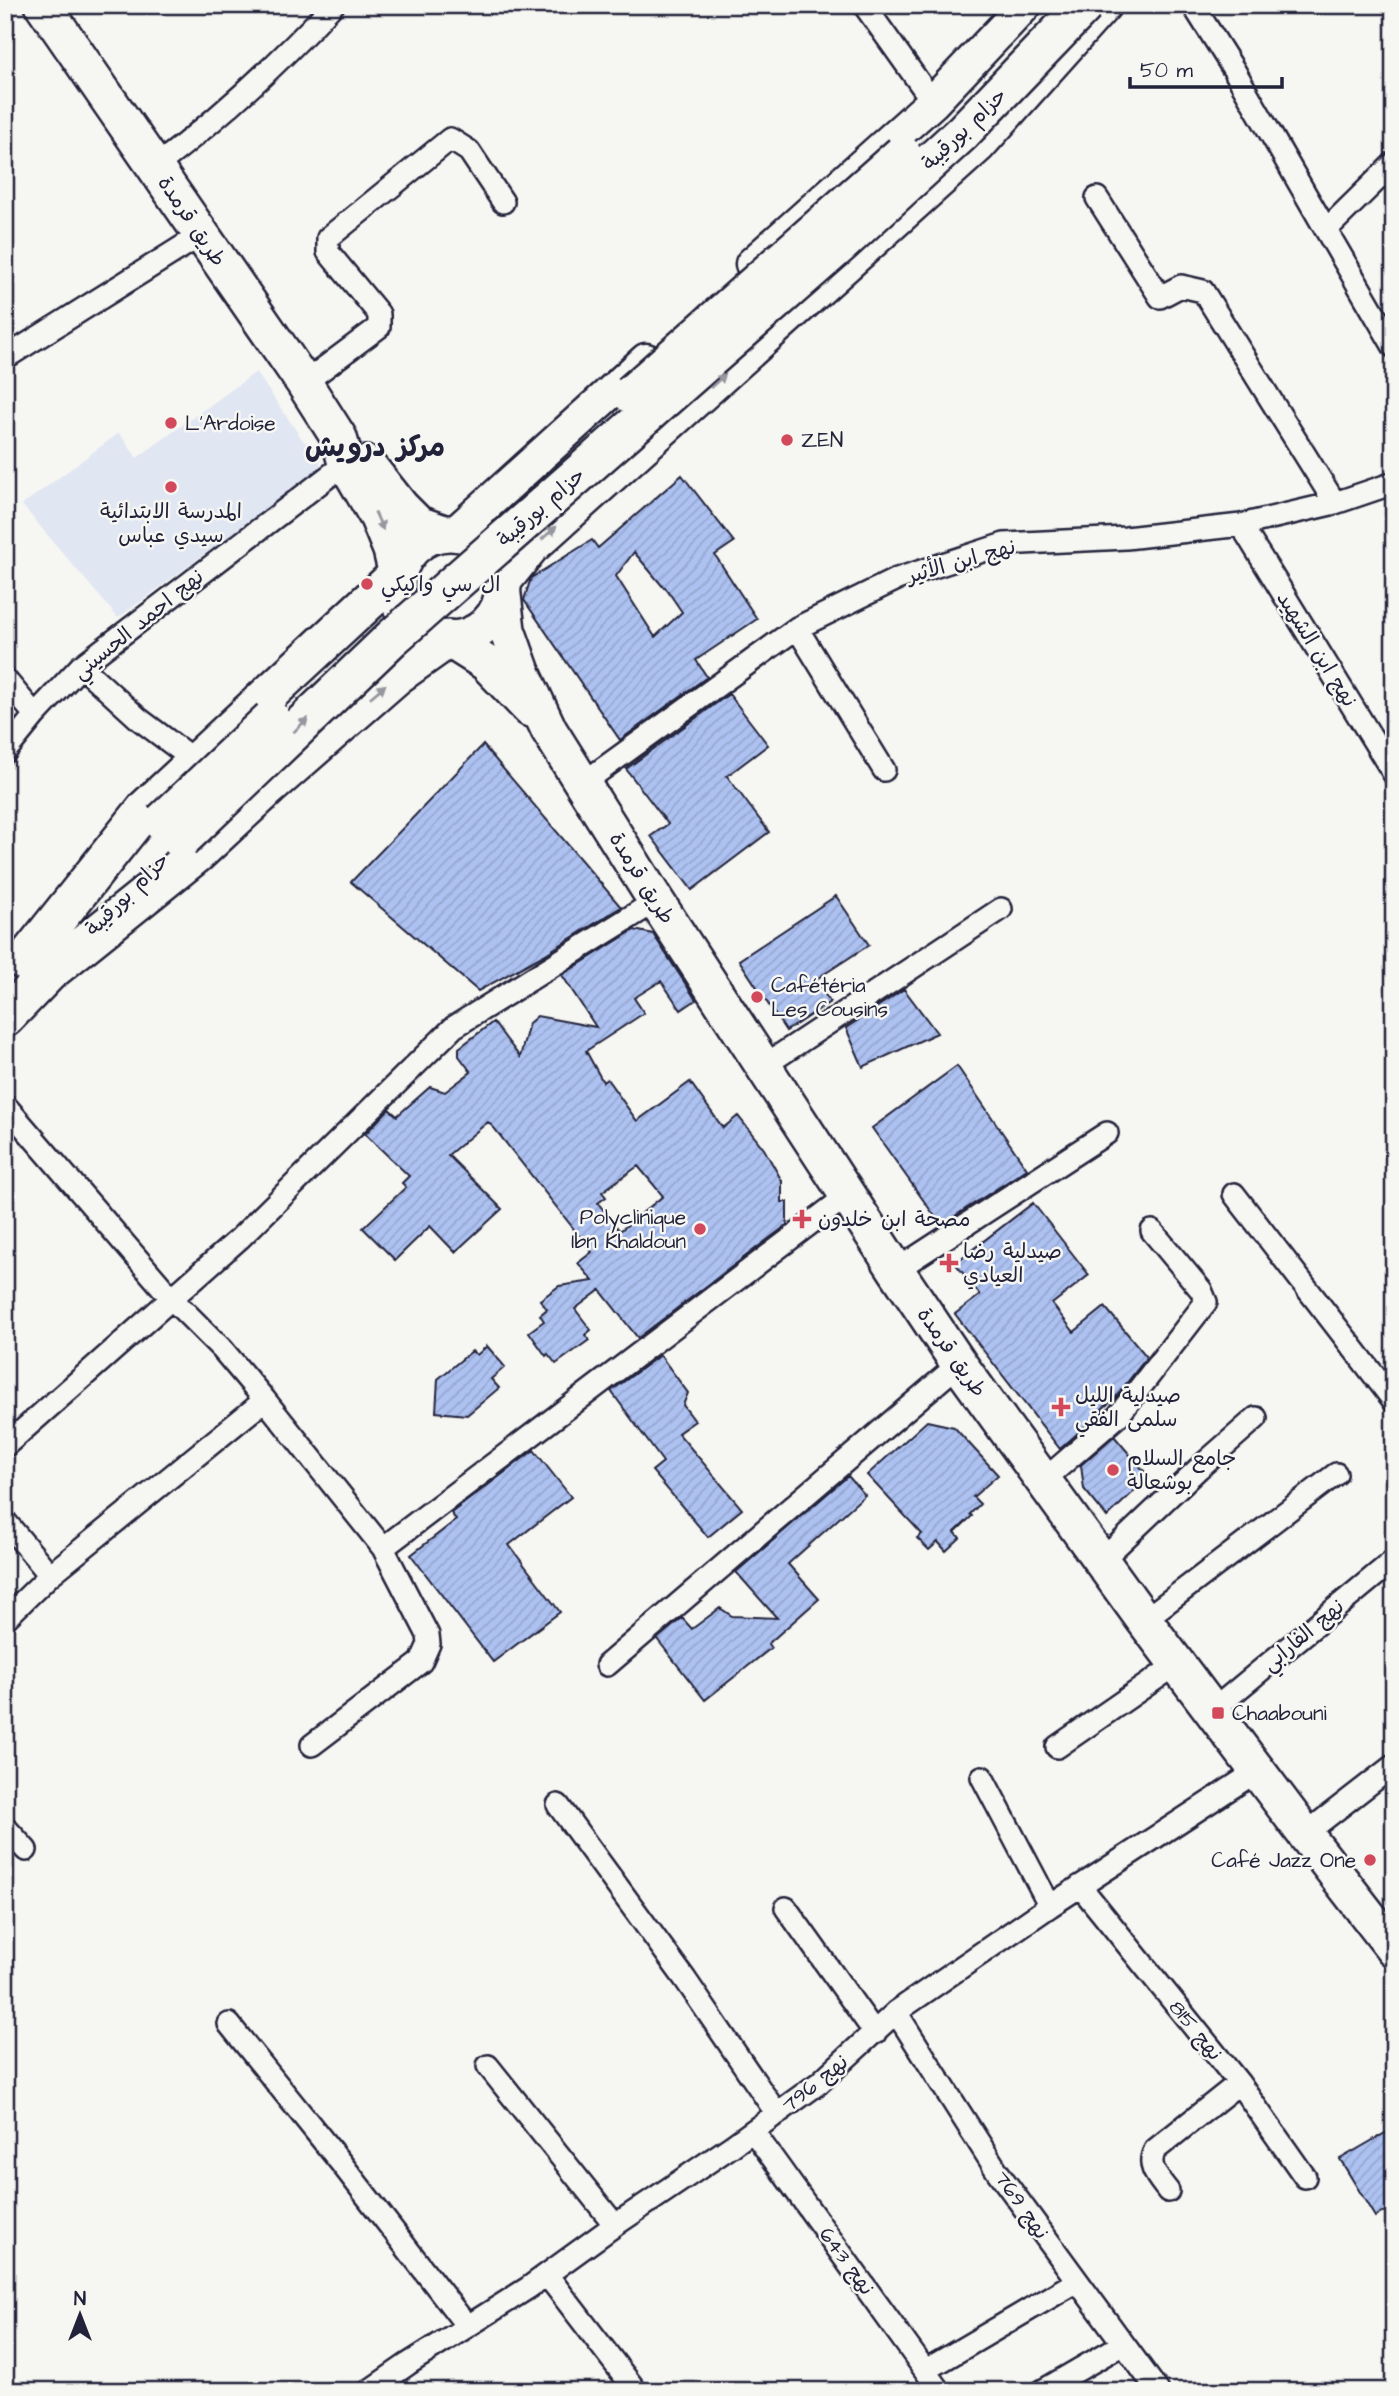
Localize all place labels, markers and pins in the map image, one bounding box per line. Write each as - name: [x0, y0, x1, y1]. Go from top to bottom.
- place label: L'Ardoise: [185, 409, 276, 438]
- marker: L'Ardoise: [163, 415, 179, 431]
- place label: ZEN: [801, 426, 843, 455]
- marker: ZEN: [779, 432, 795, 448]
- marker: المدرسة الابتدائية سيدي عباس: [163, 479, 179, 495]
- place label: المدرسة الابتدائية سيدي عباس: [100, 497, 242, 550]
- place label: ال سي واكيكي: [381, 570, 500, 603]
- marker: ال سي واكيكي: [359, 576, 375, 592]
- place label: Cafétéria Les Cousins: [771, 971, 888, 1024]
- marker: Cafétéria Les Cousins: [749, 989, 765, 1005]
- place label: Polyclinique Ibn Khaldoun: [571, 1203, 686, 1256]
- place label: مصحة ابن خلدون: [818, 1205, 970, 1234]
- marker: مصحة ابن خلدون: [792, 1209, 812, 1229]
- marker: Polyclinique Ibn Khaldoun: [692, 1221, 708, 1237]
- place label: صيدلية رضا العيادي: [963, 1237, 1062, 1290]
- marker: صيدلية رضا العيادي: [941, 1255, 957, 1271]
- place label: صيدلية الليل سلمى الفقي: [1075, 1381, 1181, 1438]
- marker: صيدلية الليل سلمى الفقي: [1053, 1399, 1069, 1415]
- place label: جامع السلام بوشعالة: [1127, 1444, 1236, 1497]
- marker: جامع السلام بوشعالة: [1105, 1462, 1121, 1478]
- place label: Chaabouni: [1232, 1699, 1327, 1728]
- marker: Chaabouni: [1210, 1705, 1226, 1721]
- place label: Café Jazz One: [1211, 1846, 1356, 1875]
- marker: Café Jazz One: [1362, 1852, 1378, 1868]

